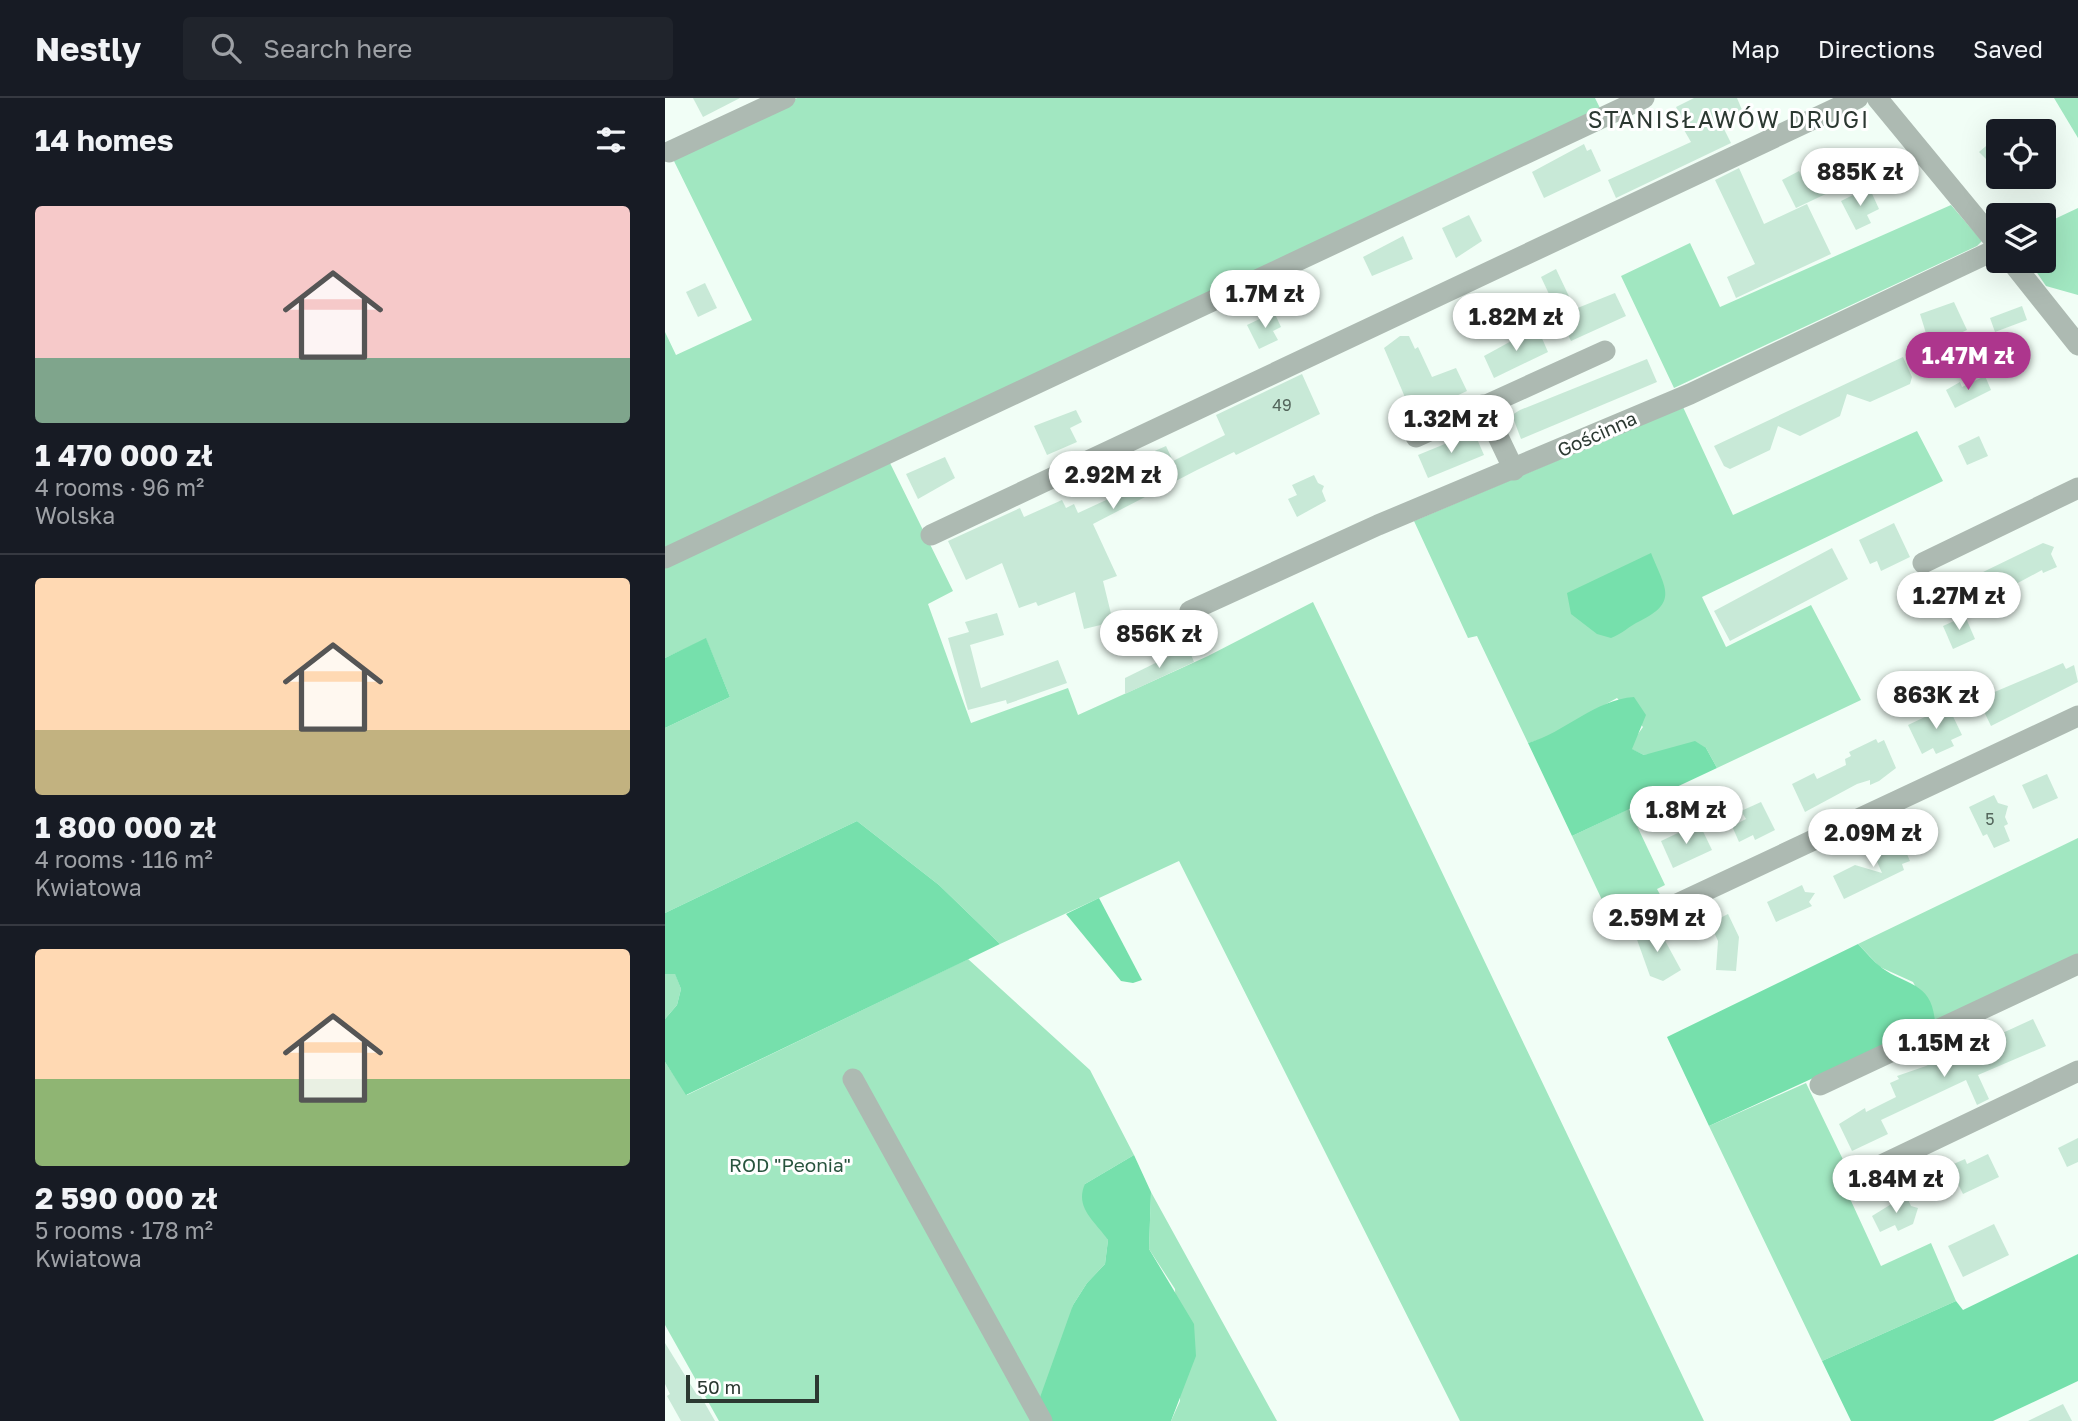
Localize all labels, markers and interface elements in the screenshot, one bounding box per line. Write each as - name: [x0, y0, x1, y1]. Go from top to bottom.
- search box: [183, 17, 673, 80]
- text: Nestly: [35, 29, 141, 68]
- icon: search: [207, 29, 245, 67]
- text: Search here: [263, 33, 412, 64]
- text: Map: [1731, 34, 1780, 63]
- text: Directions: [1818, 34, 1935, 63]
- text: Saved: [1973, 34, 2043, 63]
- district label: STANISŁAWÓW DRUGI: [1588, 105, 1870, 133]
- map controls: [1986, 119, 2056, 273]
- button: locate: [1986, 119, 2056, 189]
- icon: filters: [592, 121, 630, 159]
- text: 14 homes: [35, 122, 174, 158]
- pin: 885K zł: [1795, 148, 1925, 208]
- text: 885K zł: [1817, 157, 1903, 185]
- button: layers: [1986, 203, 2056, 273]
- icon: home: [270, 252, 396, 378]
- pin: 1.7M zł: [1200, 271, 1330, 330]
- text: 1.7M zł: [1226, 279, 1304, 307]
- pin: 1.82M zł: [1444, 294, 1588, 353]
- text: 1.82M zł: [1469, 302, 1563, 330]
- pin: 1.47M zł: [1896, 332, 2040, 392]
- text: 1.47M zł: [1922, 341, 2014, 369]
- house number: 49: [1272, 395, 1292, 415]
- pin: 1.32M zł: [1379, 396, 1523, 455]
- text: 1.32M zł: [1404, 404, 1498, 432]
- street label: Gościnna: [1554, 406, 1640, 461]
- text: 1 470 000 zł: [35, 437, 213, 473]
- pin: 2.92M zł: [1041, 452, 1185, 511]
- text: 2.92M zł: [1065, 460, 1161, 488]
- text: 4 rooms · 96 m²: [35, 473, 204, 501]
- text: Wolska: [35, 501, 115, 529]
- pin: 1.27M zł: [1887, 573, 2031, 632]
- text: 1.27M zł: [1913, 581, 2005, 609]
- pin: 856K zł: [1094, 610, 1224, 670]
- text: 856K zł: [1116, 619, 1202, 647]
- icon: home: [270, 624, 396, 750]
- pin: 863K zł: [1871, 672, 2001, 731]
- text: 863K zł: [1893, 680, 1979, 708]
- pin: 1.8M zł: [1621, 786, 1751, 846]
- text: 1.8M zł: [1646, 795, 1726, 823]
- text: 1 800 000 zł: [35, 809, 216, 845]
- house number: 5: [1985, 809, 1995, 829]
- pin: 2.09M zł: [1801, 810, 1945, 869]
- text: 2.09M zł: [1824, 818, 1922, 846]
- text: 4 rooms · 116 m²: [35, 845, 213, 873]
- text: Kwiatowa: [35, 873, 142, 901]
- pin: 2.59M zł: [1585, 894, 1729, 954]
- text: 2.59M zł: [1609, 903, 1705, 931]
- icon: home: [270, 995, 396, 1121]
- pin: 1.15M zł: [1872, 1020, 2016, 1079]
- text: 1.15M zł: [1898, 1028, 1990, 1056]
- park label: ROD "Peonia": [729, 1153, 851, 1176]
- pin: 1.84M zł: [1824, 1156, 1968, 1215]
- text: 1.84M zł: [1849, 1164, 1943, 1192]
- text: 2 590 000 zł: [35, 1180, 218, 1216]
- text: 5 rooms · 178 m²: [35, 1216, 213, 1244]
- text: Kwiatowa: [35, 1244, 142, 1272]
- scale bar: [686, 1372, 819, 1404]
- text: 50 m: [697, 1375, 741, 1398]

